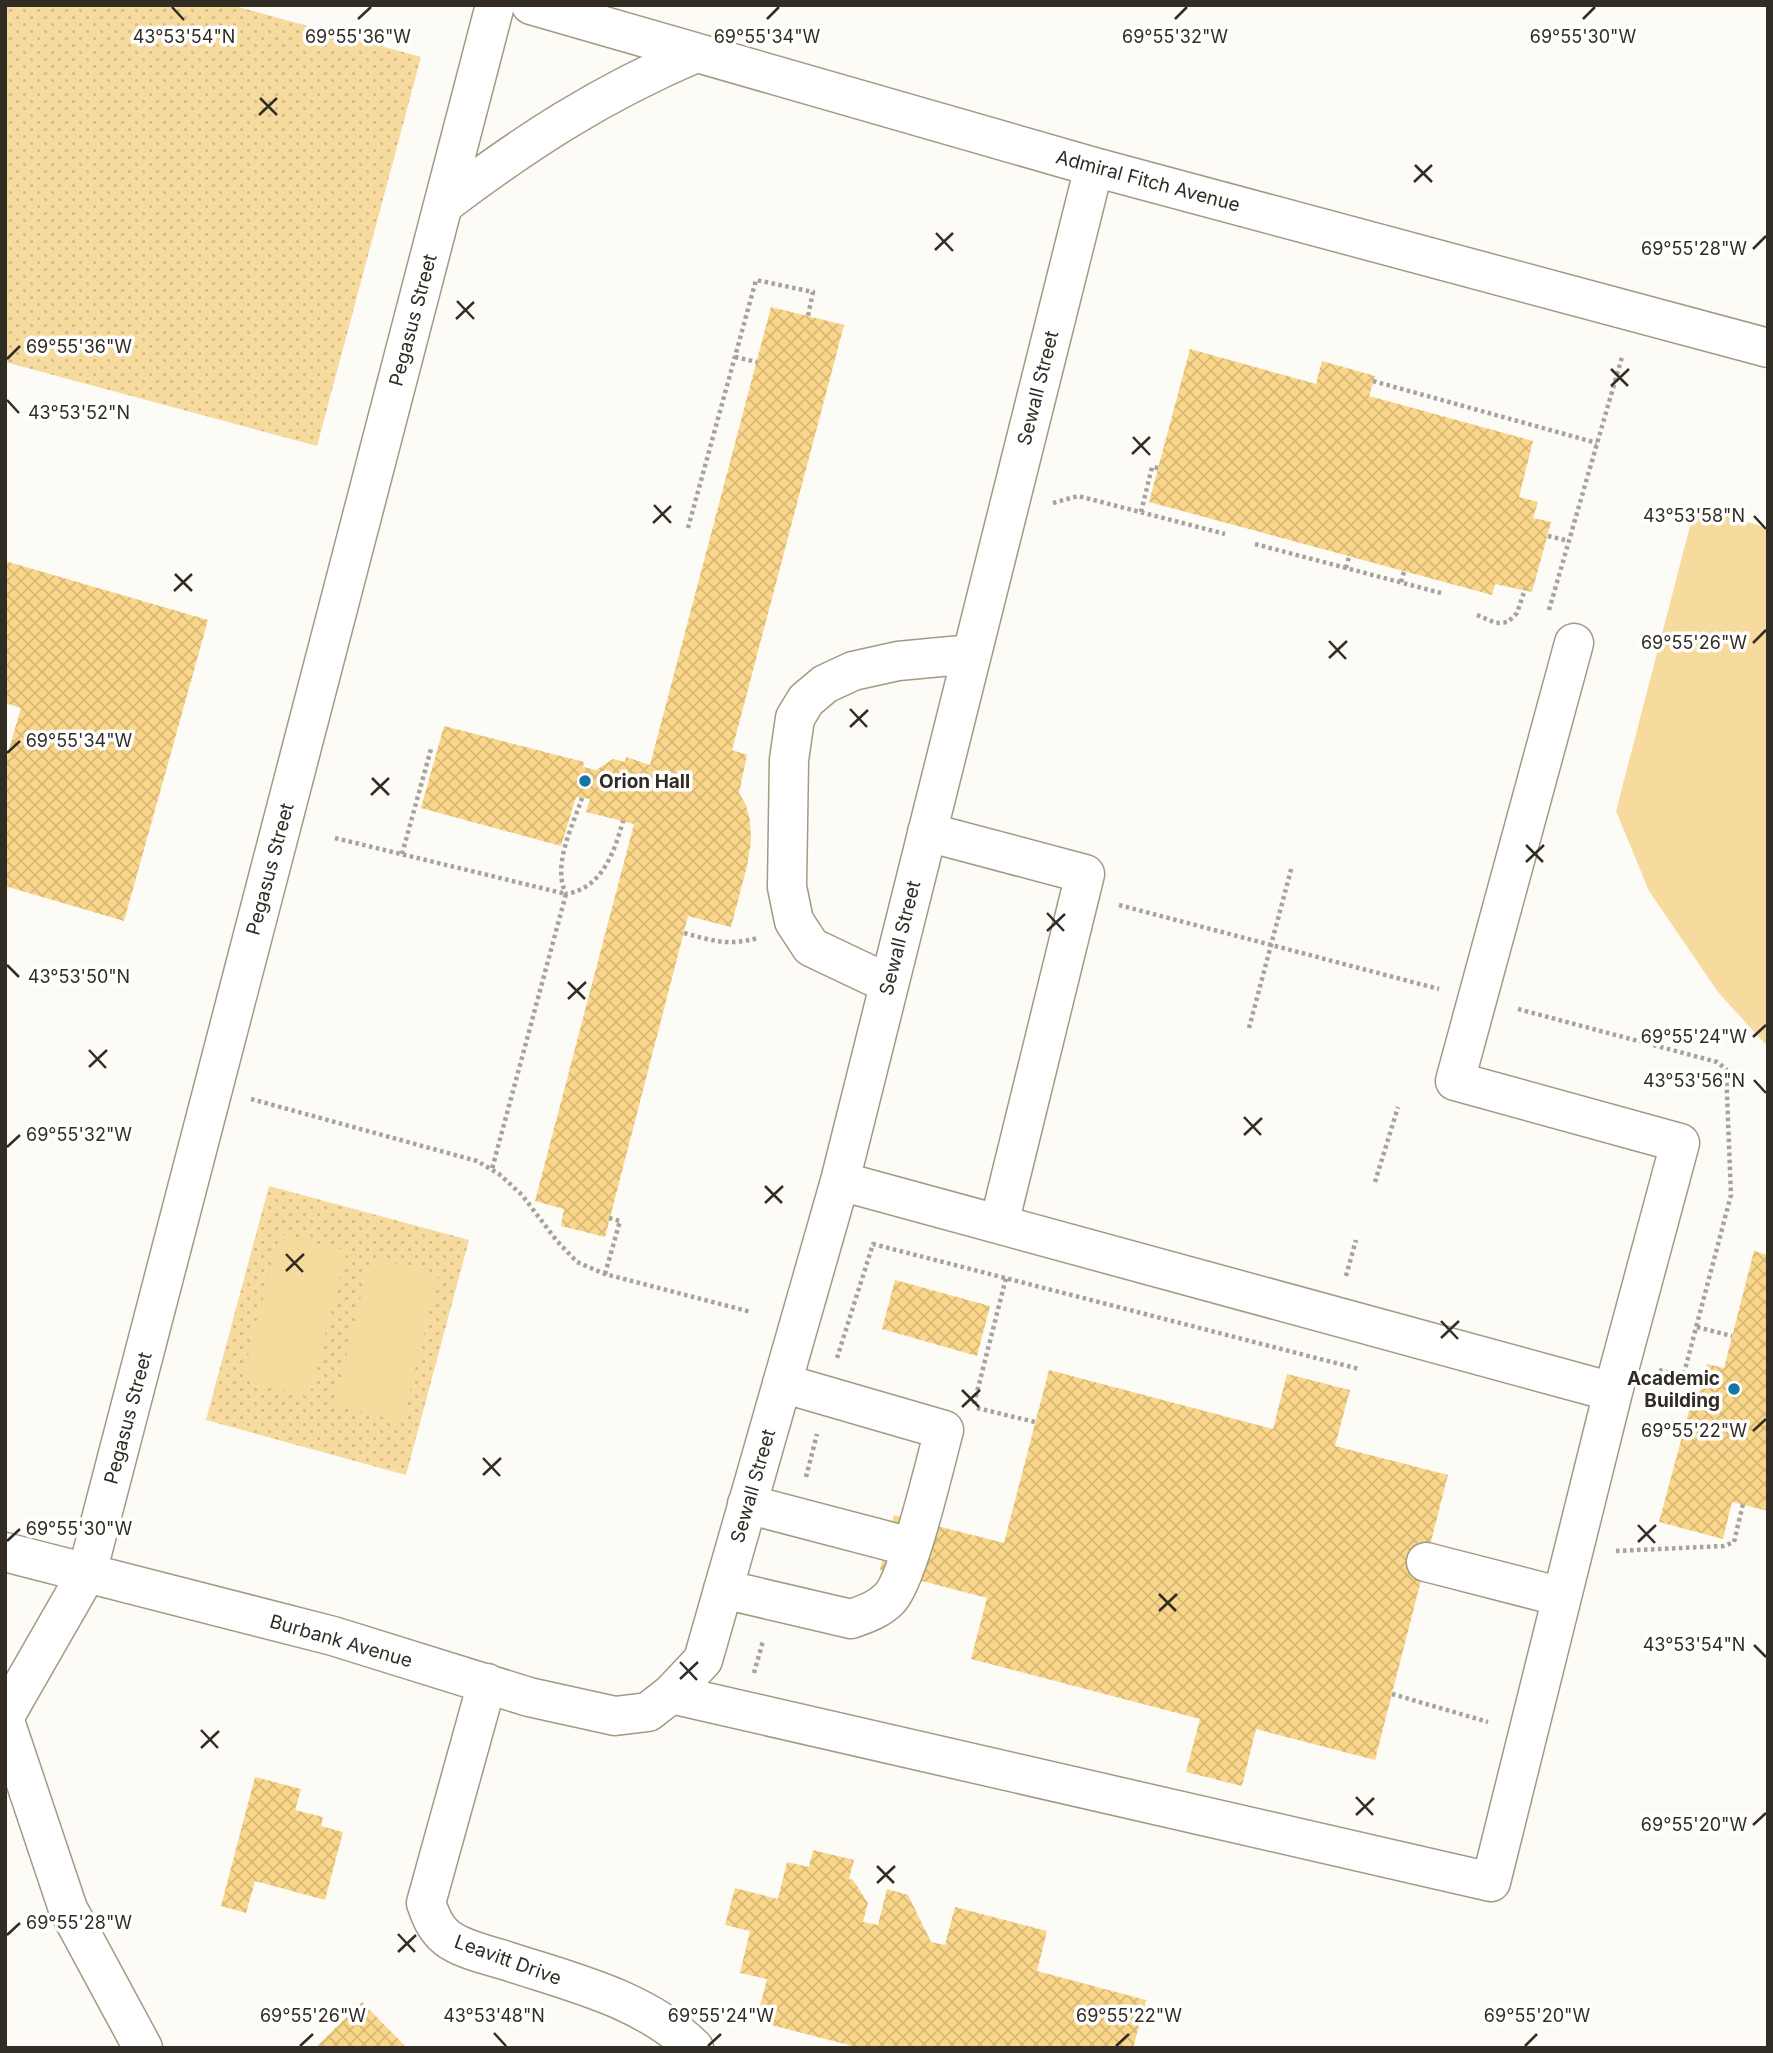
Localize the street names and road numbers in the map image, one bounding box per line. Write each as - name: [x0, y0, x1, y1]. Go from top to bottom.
- street label: Admiral Fitch Avenue: [1053, 145, 1243, 217]
- street label: Pegasus Street: [384, 251, 442, 389]
- street label: Sewall Street: [1013, 328, 1063, 448]
- street label: Pegasus Street: [241, 800, 299, 938]
- street label: Sewall Street: [875, 878, 925, 998]
- street label: Pegasus Street: [99, 1349, 157, 1487]
- street label: Sewall Street: [726, 1426, 780, 1546]
- street label: Burbank Avenue: [267, 1610, 415, 1672]
- street label: Leavitt Drive: [451, 1930, 565, 1990]

